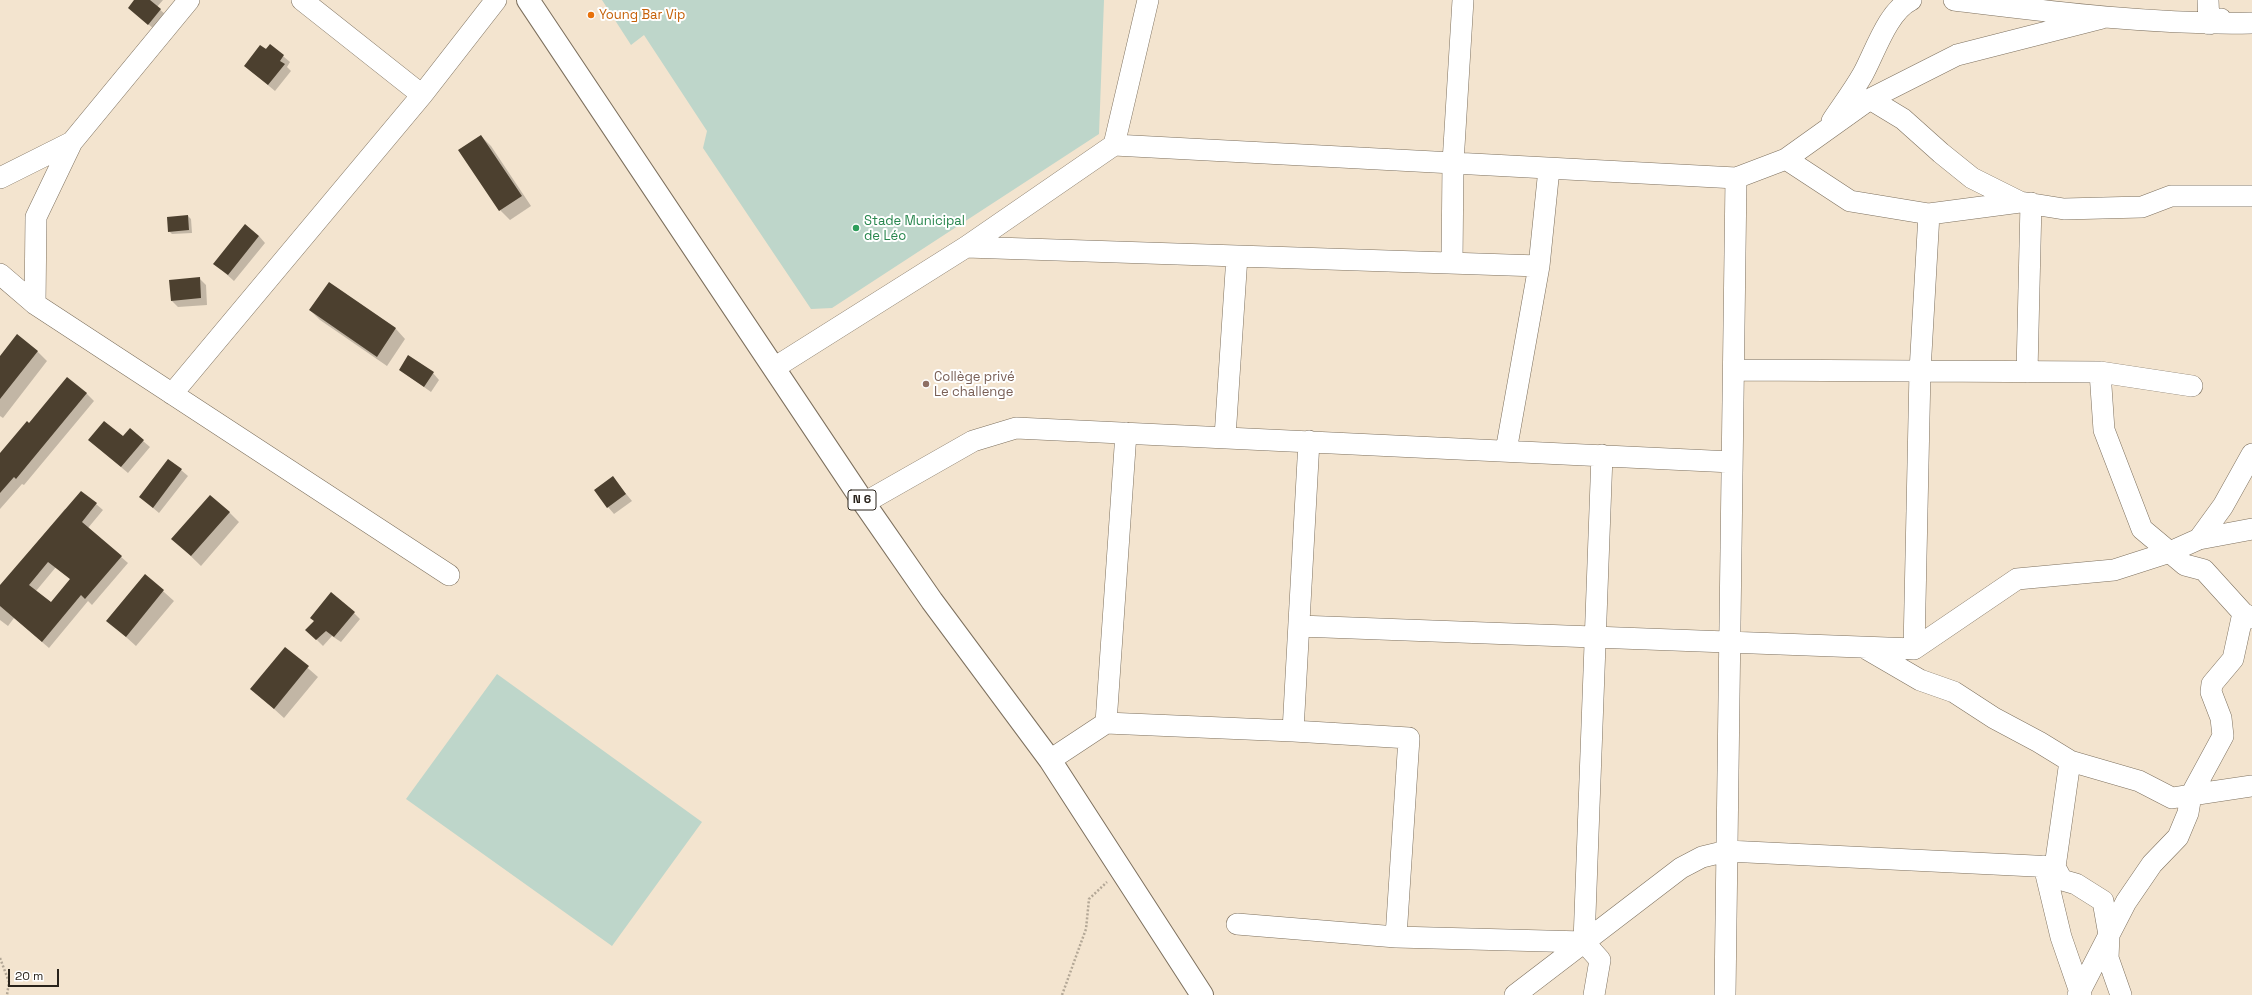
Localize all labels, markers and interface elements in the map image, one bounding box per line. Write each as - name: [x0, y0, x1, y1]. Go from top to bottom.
- place label: Young Bar Vip: [599, 7, 685, 23]
- marker: Young Bar Vip: [586, 10, 596, 20]
- place label: Stade Municipal de Léo: [864, 213, 965, 244]
- marker: Stade Municipal de Léo: [851, 223, 861, 233]
- place label: Collège privé Le challenge: [934, 369, 1015, 400]
- marker: Collège privé Le challenge: [921, 379, 931, 389]
- road number: N 6: [848, 490, 876, 510]
- scale bar: [10, 961, 61, 987]
- text: 20 m: [15, 968, 43, 984]

